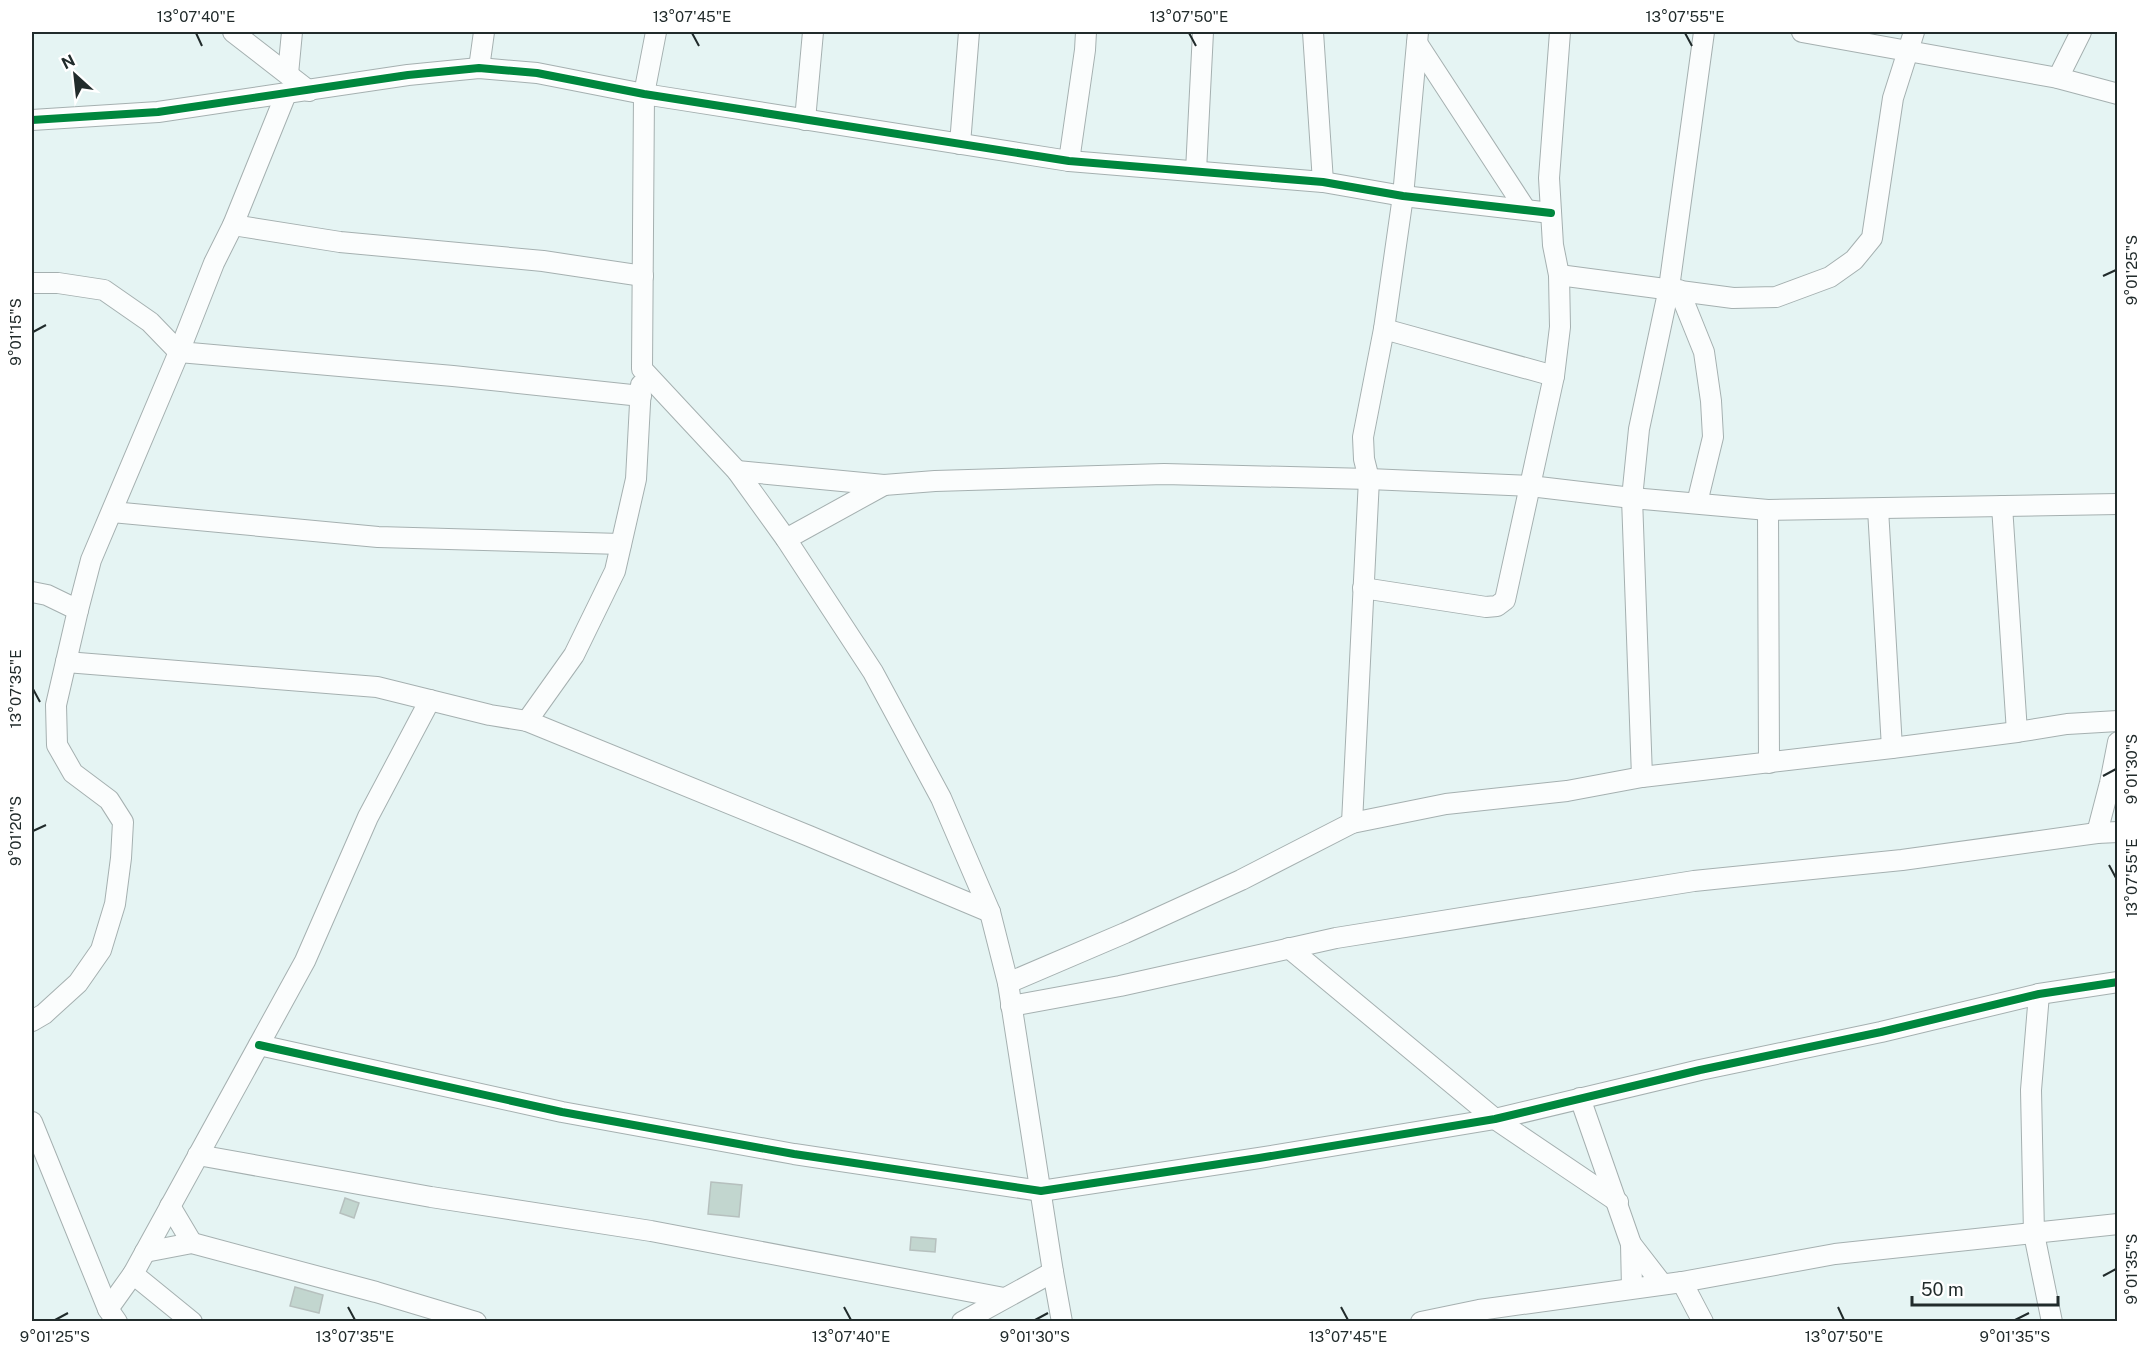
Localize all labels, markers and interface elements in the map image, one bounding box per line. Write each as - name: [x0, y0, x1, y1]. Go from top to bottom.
- text: 13°07'40"E: [157, 8, 235, 25]
- text: 13°07'45"E: [653, 8, 731, 25]
- text: 13°07'50"E: [1150, 8, 1228, 25]
- text: 13°07'55"E: [1645, 8, 1725, 25]
- north arrow: [45, 45, 105, 105]
- text: N: [59, 51, 78, 73]
- text: 9°01'25"S: [2123, 235, 2140, 305]
- text: 9°01'15"S: [7, 298, 24, 366]
- text: 13°07'35"E: [7, 650, 24, 728]
- text: 9°01'30"S: [2123, 734, 2140, 804]
- text: 9°01'20"S: [7, 796, 24, 866]
- text: 13°07'55"E: [2123, 838, 2140, 918]
- text: 9°01'35"S: [2123, 1234, 2140, 1304]
- scale bar: [1912, 1269, 2058, 1307]
- text: 50 m: [1921, 1279, 1964, 1300]
- text: 9°01'25"S: [20, 1328, 90, 1345]
- text: 13°07'35"E: [316, 1328, 394, 1345]
- text: 13°07'40"E: [812, 1328, 890, 1345]
- text: 9°01'30"S: [1000, 1328, 1070, 1345]
- text: 13°07'45"E: [1309, 1328, 1387, 1345]
- text: 13°07'50"E: [1805, 1328, 1883, 1345]
- text: 9°01'35"S: [1980, 1328, 2050, 1345]

